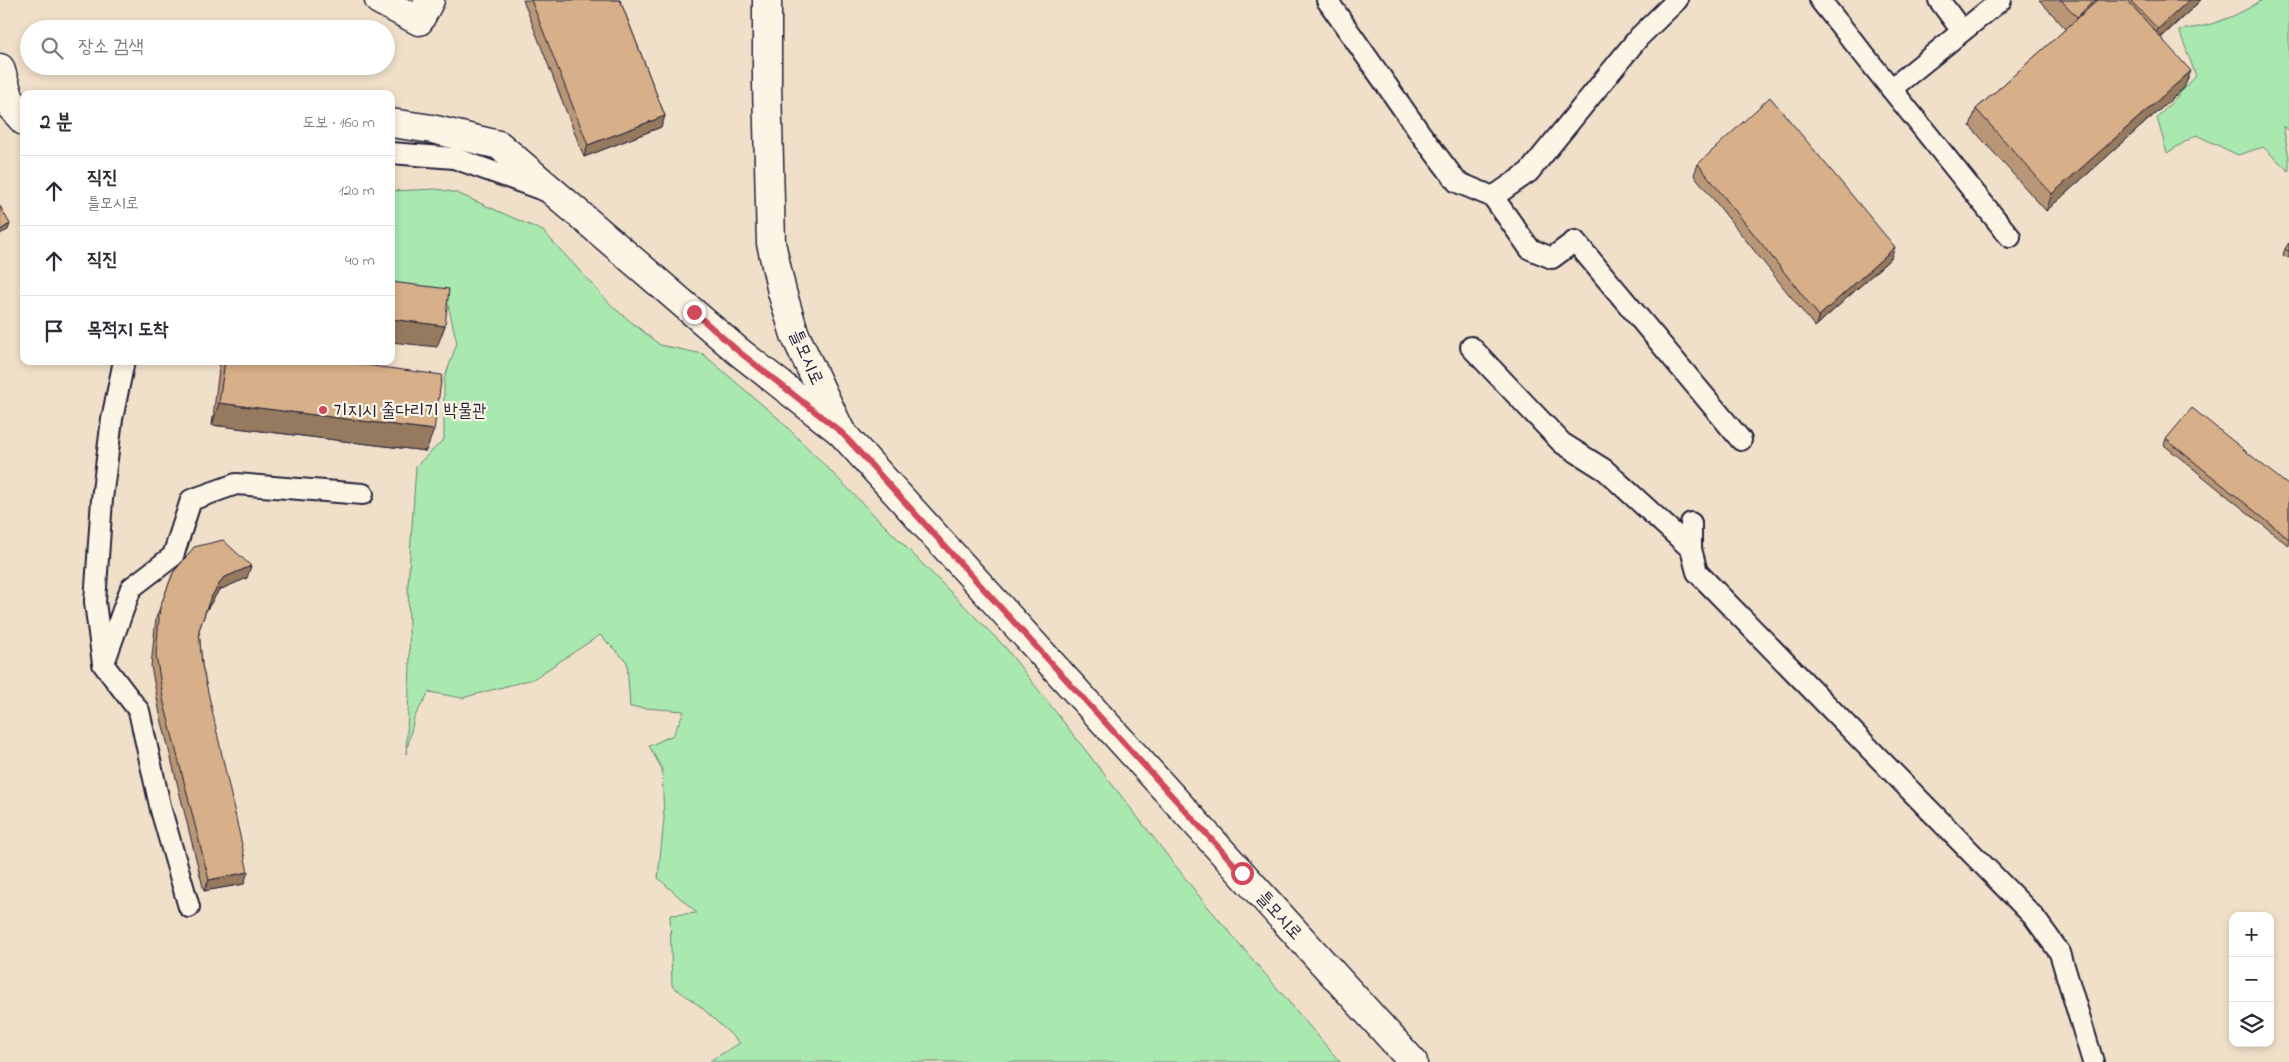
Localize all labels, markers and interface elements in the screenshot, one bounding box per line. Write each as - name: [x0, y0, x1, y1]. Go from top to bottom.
- search box: [20, 20, 395, 75]
- icon: search: [38, 34, 66, 62]
- text: 장소 검색: [78, 34, 144, 61]
- text: 2 분: [40, 108, 73, 138]
- text: 도보 · 160 m: [302, 111, 375, 135]
- text: 직진: [87, 165, 118, 192]
- icon: ahead: [40, 177, 68, 205]
- text: 120 m: [339, 179, 375, 203]
- text: 틀모시로: [87, 192, 139, 216]
- icon: ahead: [40, 247, 68, 275]
- text: 직진: [87, 247, 118, 274]
- text: 40 m: [345, 249, 375, 273]
- route end: [683, 301, 706, 324]
- icon: arrive: [40, 317, 68, 345]
- text: 목적지 도착: [87, 317, 168, 344]
- street label: 틀모시로: [782, 326, 829, 390]
- place label: 기지시 줄다리기 박물관: [333, 399, 487, 425]
- marker: 기지시 줄다리기 박물관: [317, 404, 329, 416]
- route start: [1231, 862, 1254, 885]
- street label: 틀모시로: [1249, 886, 1308, 947]
- map controls: [2229, 912, 2274, 1047]
- button: +: [2229, 912, 2274, 957]
- button: −: [2229, 957, 2274, 1002]
- button: layers: [2229, 1002, 2274, 1047]

